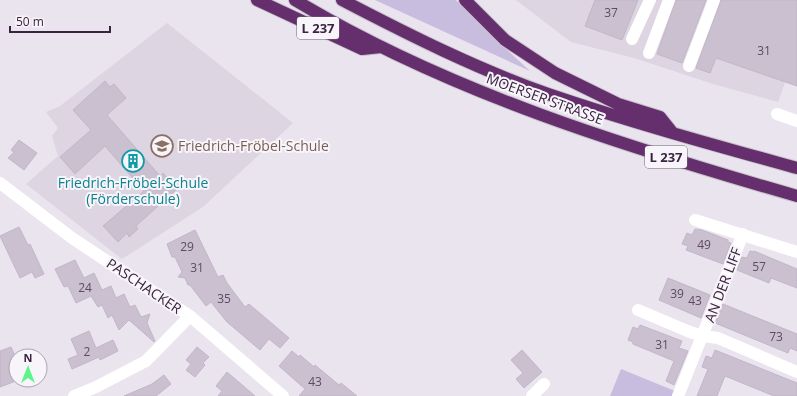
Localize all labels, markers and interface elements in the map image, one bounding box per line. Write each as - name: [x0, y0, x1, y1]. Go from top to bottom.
- house number: 37: [604, 4, 618, 21]
- scale bar: [10, 8, 110, 34]
- text: 50 m: [16, 13, 44, 30]
- road number: L 237: [297, 17, 339, 39]
- house number: 31: [757, 42, 771, 59]
- street label: MOERSER STRASSE: [484, 68, 607, 129]
- school or university icon: Friedrich-Fröbel-Schule: [149, 133, 175, 159]
- place label: Friedrich-Fröbel-Schule: [178, 136, 329, 155]
- road number: L 237: [645, 146, 687, 168]
- building icon: Friedrich-Fröbel-Schule (Förderschule): [120, 148, 146, 174]
- place label: Friedrich-Fröbel-Schule (Förderschule): [58, 173, 209, 208]
- house number: 49: [697, 236, 711, 253]
- house number: 29: [180, 238, 194, 255]
- street label: AN DER LIFF: [700, 245, 746, 325]
- street label: PASCHACKER: [103, 253, 186, 318]
- house number: 57: [752, 258, 766, 275]
- house number: 31: [190, 259, 204, 276]
- house number: 24: [78, 279, 92, 296]
- house number: 39: [670, 285, 684, 302]
- house number: 35: [217, 290, 231, 307]
- house number: 43: [688, 292, 702, 309]
- house number: 73: [769, 328, 783, 345]
- house number: 31: [655, 336, 669, 353]
- house number: 2: [84, 343, 91, 360]
- north arrow: [8, 348, 48, 388]
- text: N: [24, 350, 32, 365]
- house number: 43: [308, 373, 322, 390]

